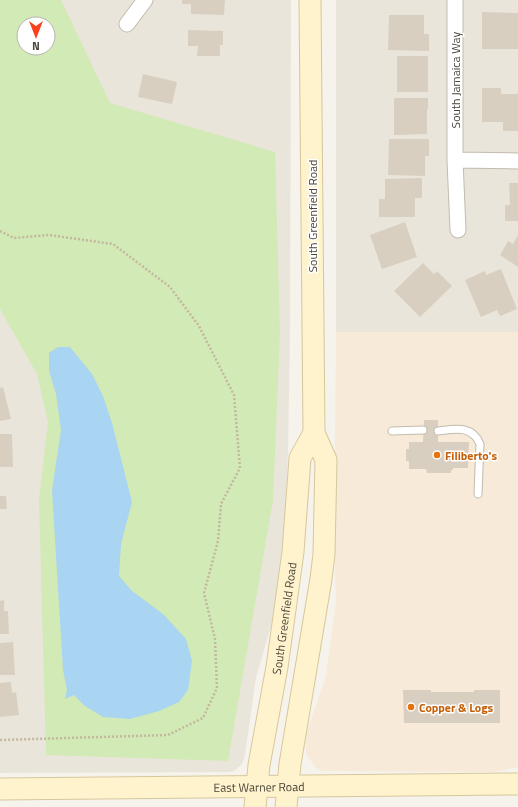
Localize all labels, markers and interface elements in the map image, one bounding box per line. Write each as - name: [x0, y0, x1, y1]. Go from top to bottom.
- north arrow: [16, 16, 56, 56]
- street label: South Jamaica Way: [446, 31, 465, 128]
- text: N: [32, 38, 40, 54]
- street label: South Greenfield Road: [303, 160, 322, 272]
- place label: Filiberto's: [445, 446, 497, 465]
- marker: Filiberto's: [432, 450, 442, 460]
- street label: South Greenfield Road: [266, 561, 301, 676]
- place label: Copper & Logs: [419, 698, 494, 717]
- marker: Copper & Logs: [406, 702, 416, 712]
- street label: East Warner Road: [213, 777, 305, 796]

